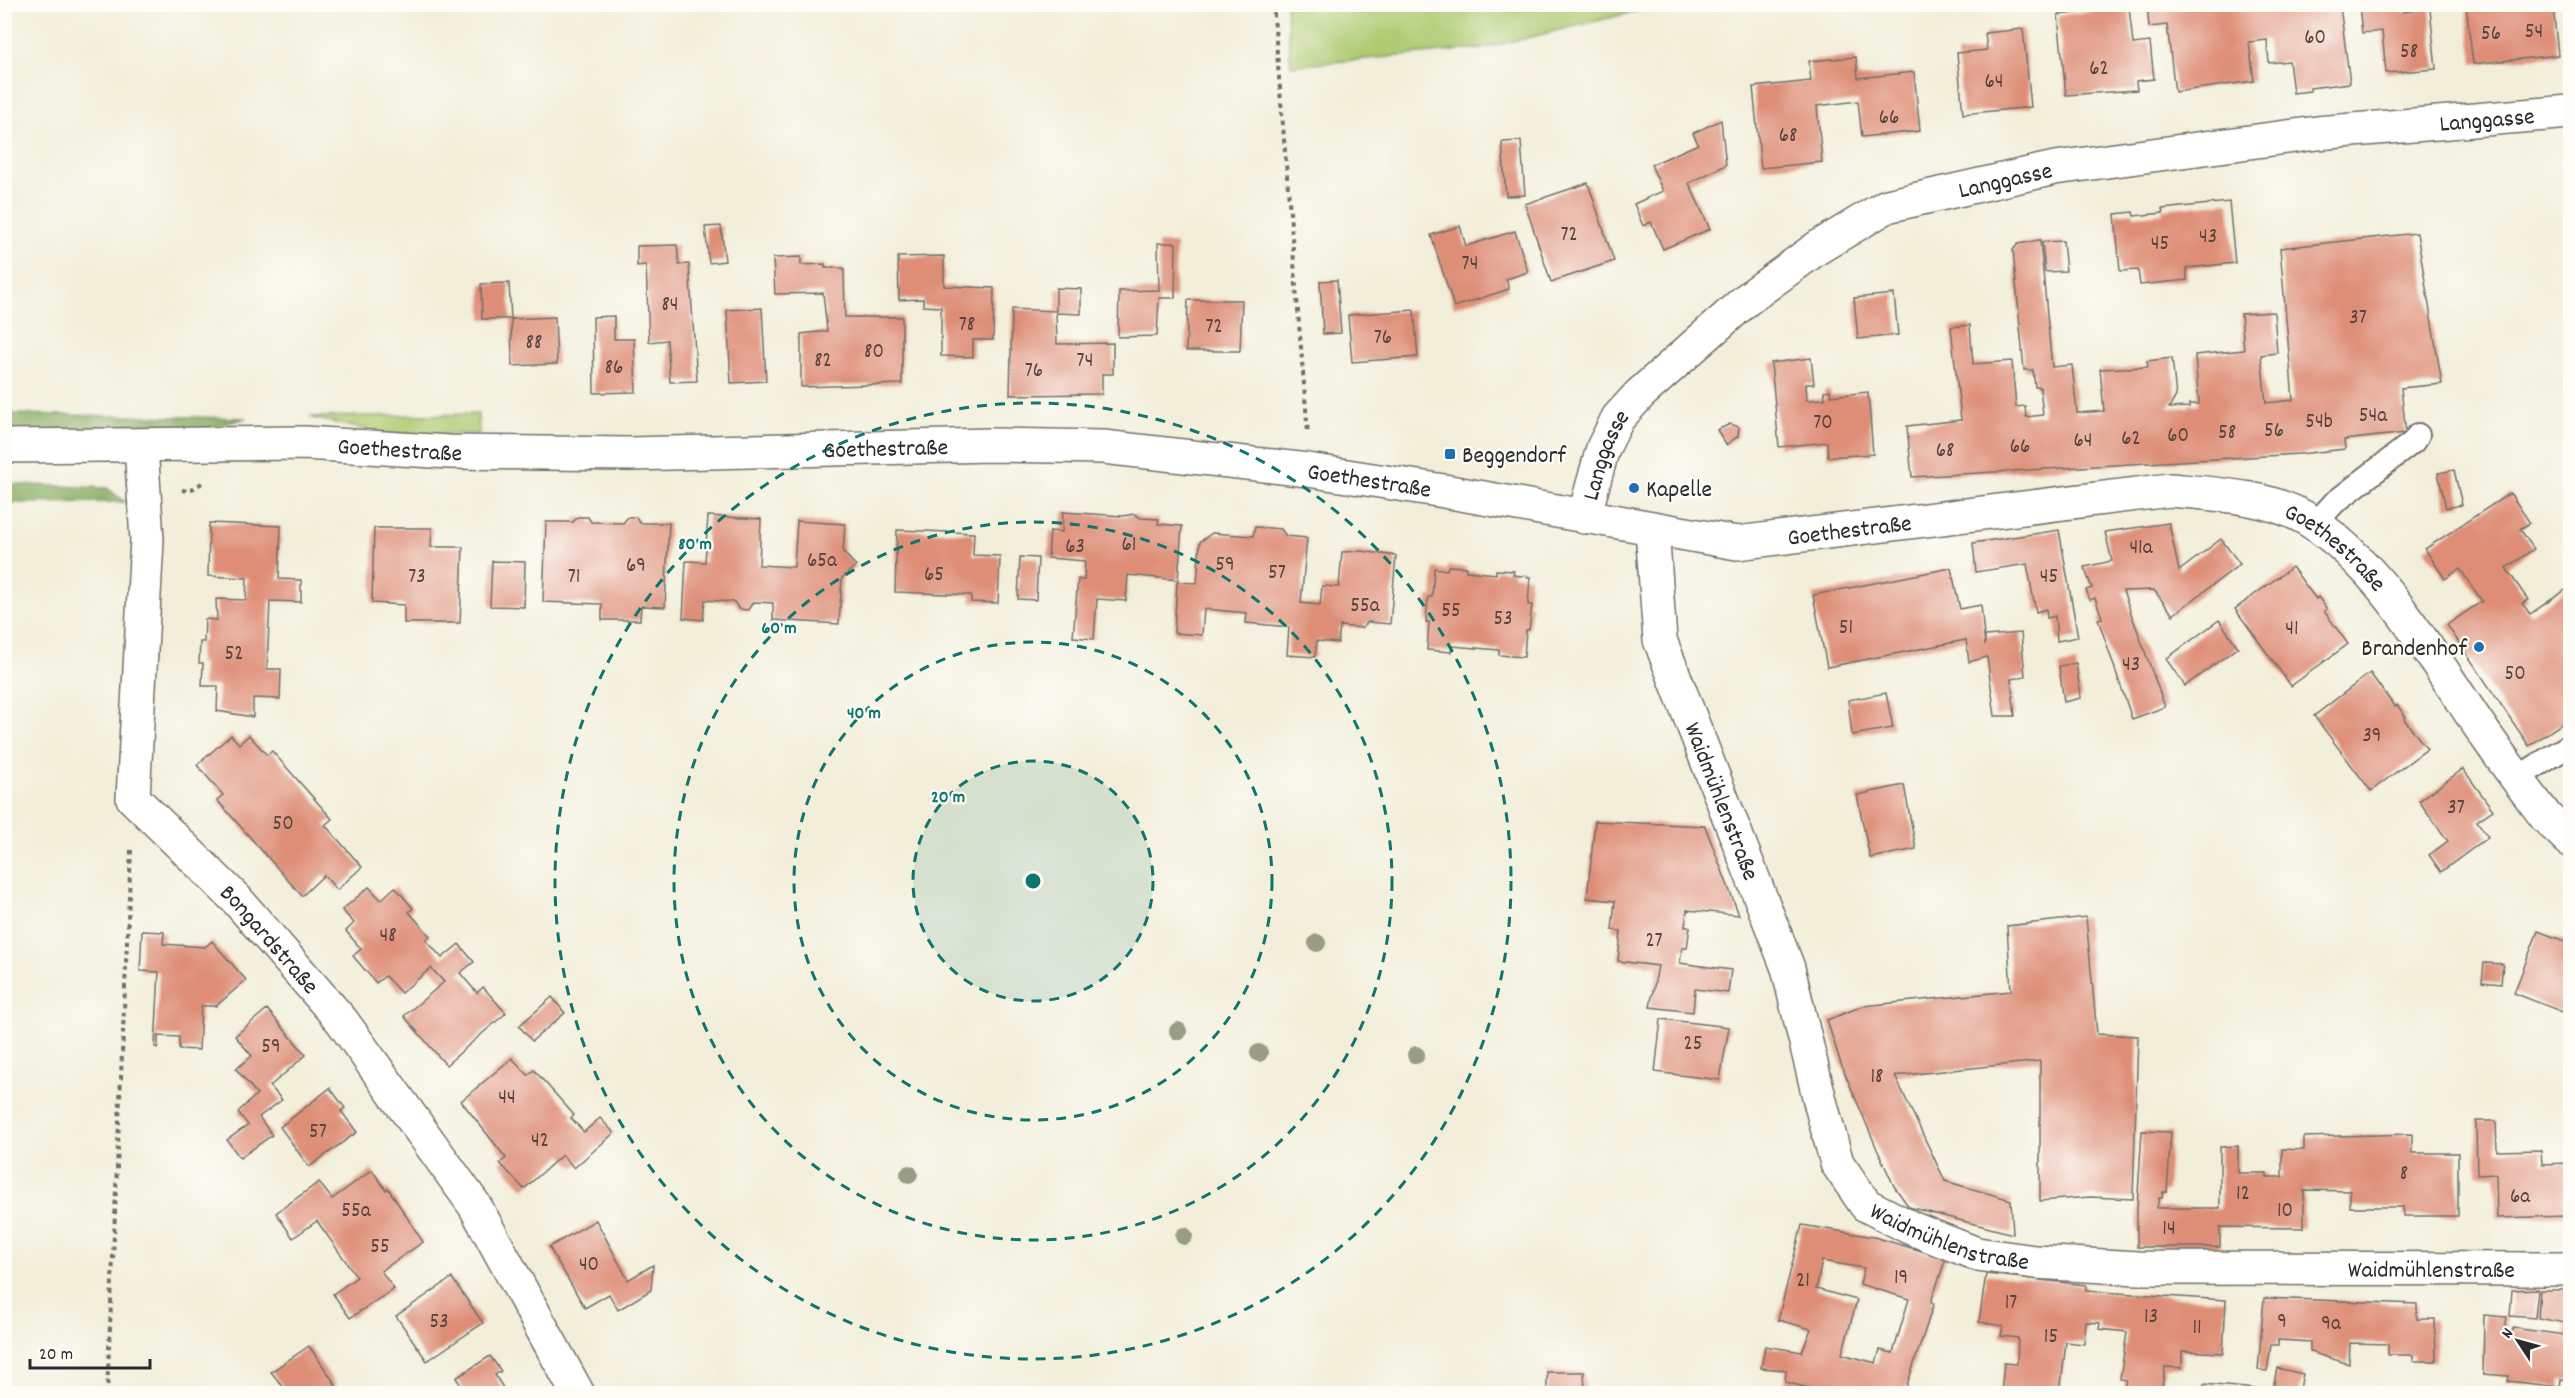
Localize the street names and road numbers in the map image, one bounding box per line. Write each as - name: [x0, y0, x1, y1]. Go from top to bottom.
- street label: Langgasse: [2438, 101, 2536, 143]
- street label: Langgasse: [1955, 155, 2056, 209]
- street label: Langgasse: [1575, 402, 1639, 505]
- street label: Goethestraße: [336, 431, 462, 472]
- street label: Goethestraße: [823, 432, 949, 469]
- street label: Goethestraße: [1305, 456, 1433, 509]
- street label: Goethestraße: [2279, 496, 2393, 600]
- street label: Goethestraße: [1786, 508, 1914, 557]
- street label: Waidmühlenstraße: [1674, 718, 1766, 886]
- street label: Bongardstraße: [211, 878, 325, 1003]
- street label: Waidmühlenstraße: [1863, 1196, 2031, 1281]
- street label: Waidmühlenstraße: [2348, 1254, 2515, 1289]

